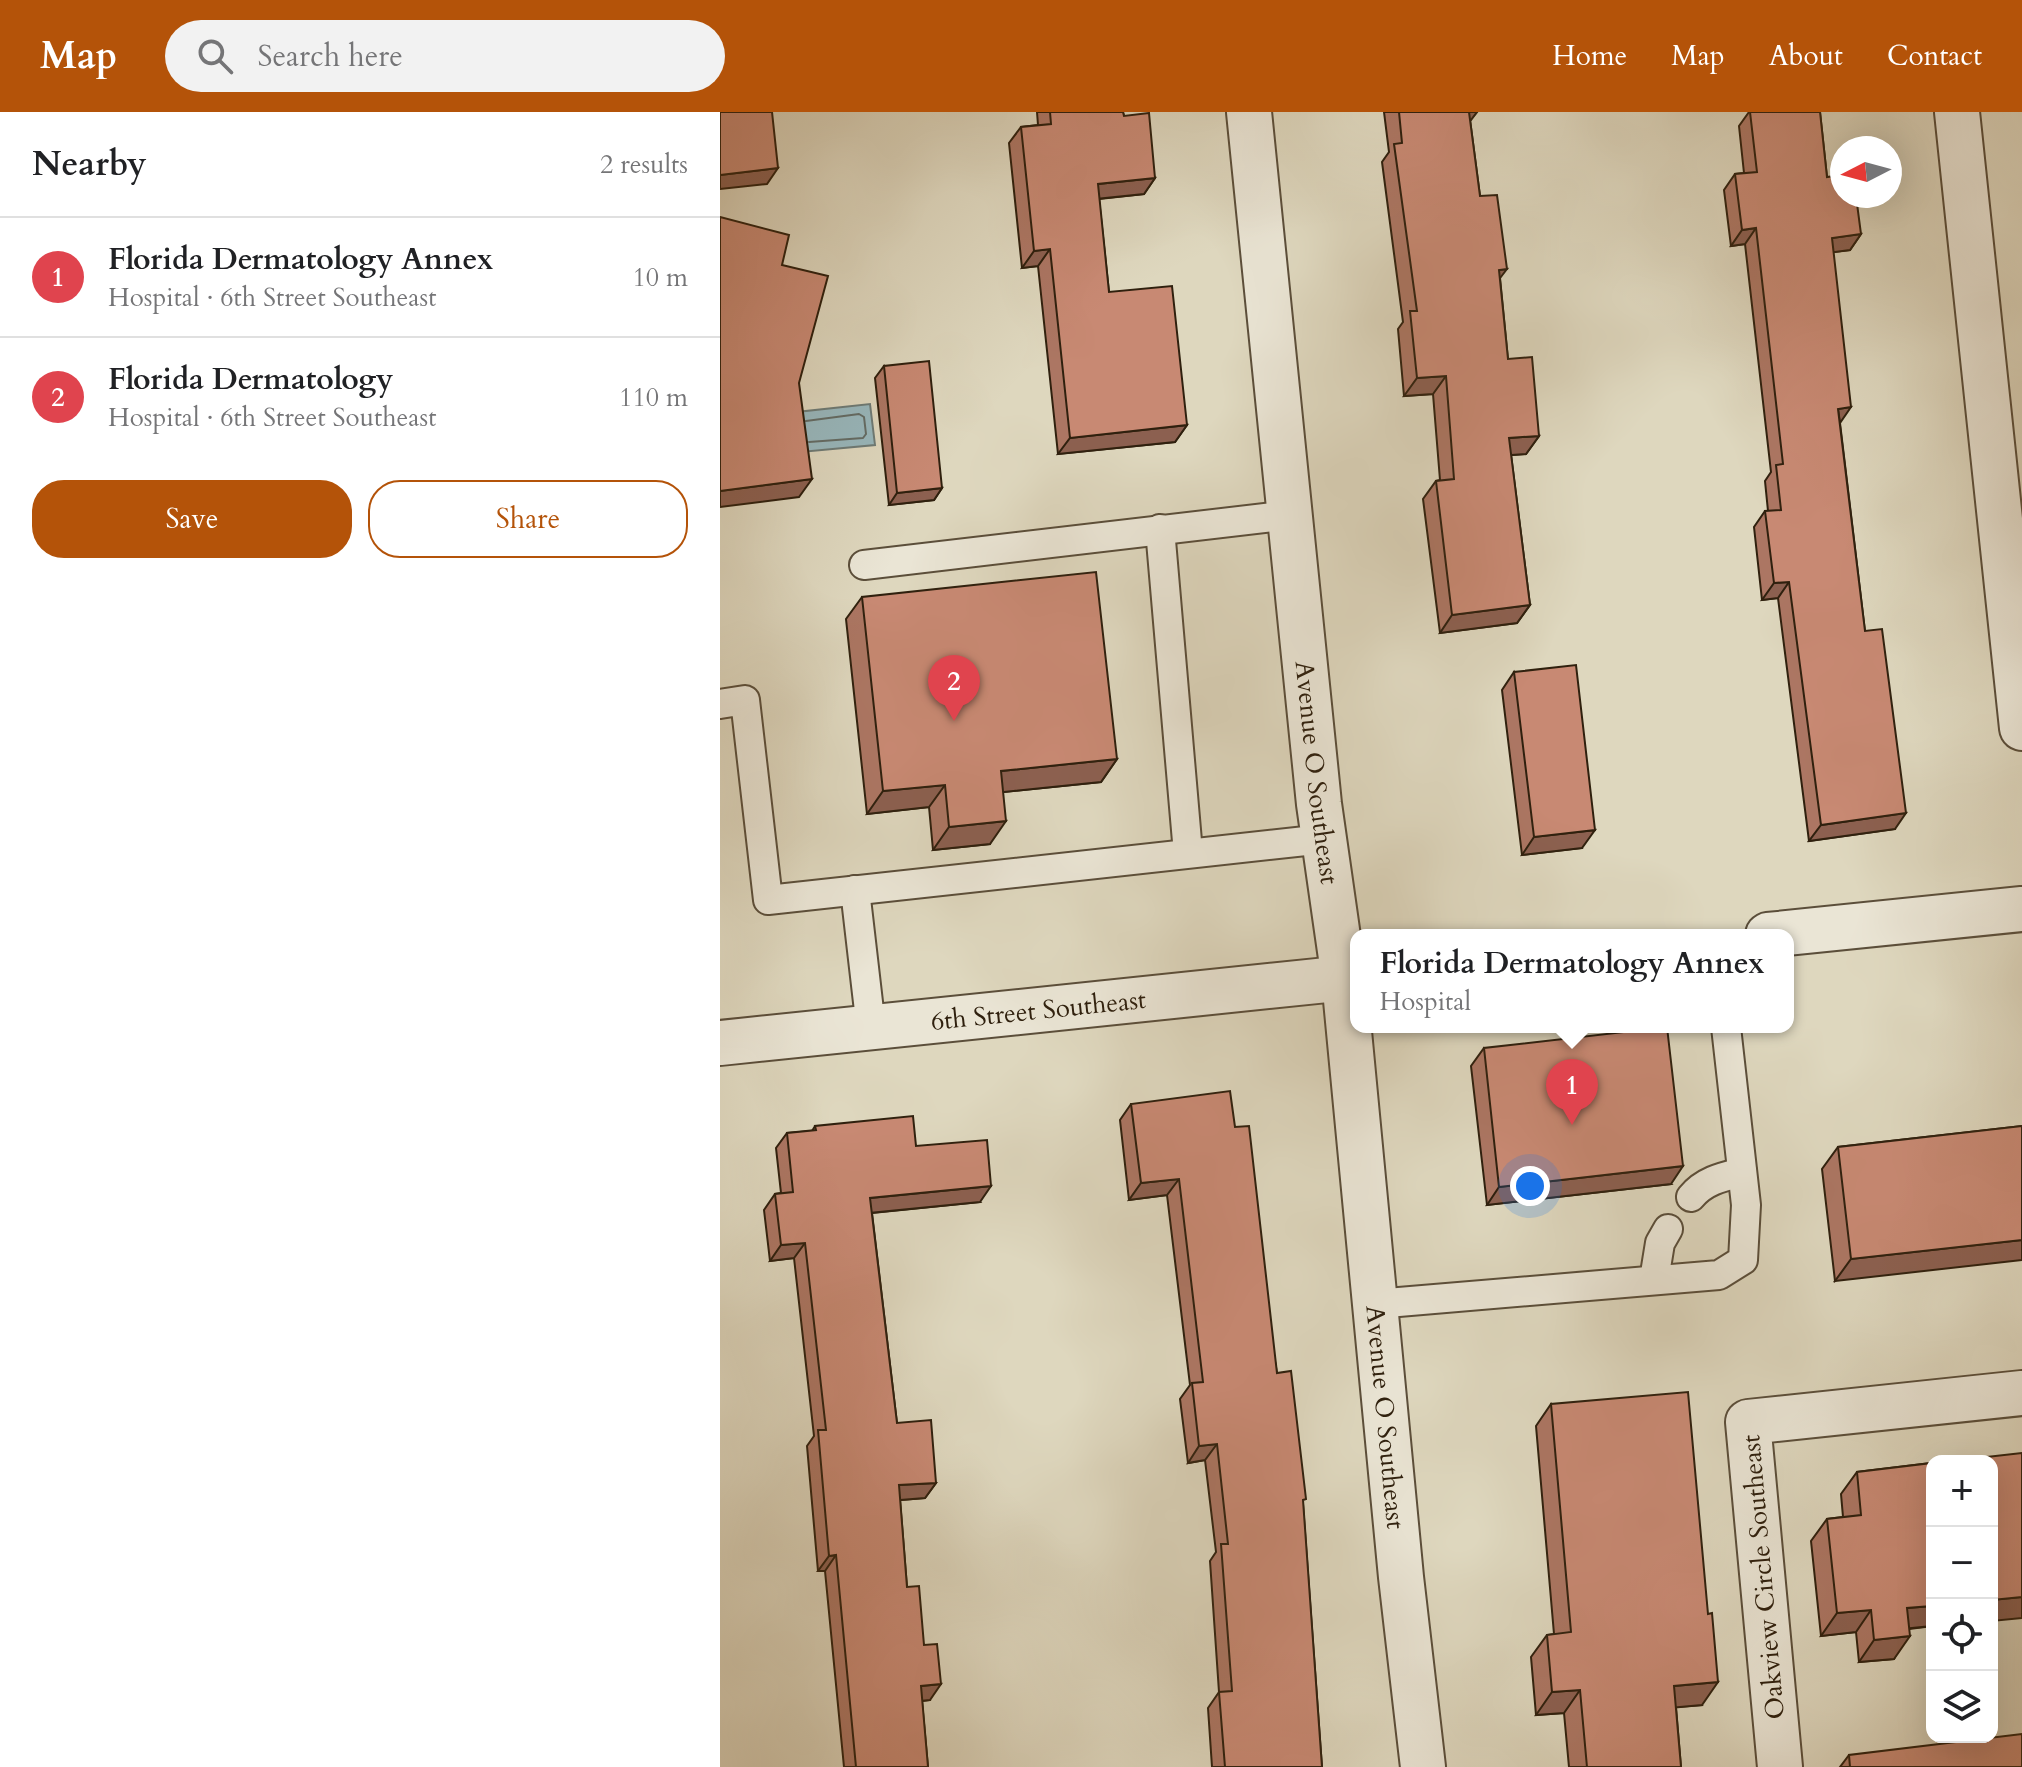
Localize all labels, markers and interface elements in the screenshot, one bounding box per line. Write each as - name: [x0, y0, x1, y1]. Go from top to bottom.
- search box: [165, 20, 725, 92]
- text: Map: [40, 30, 117, 82]
- icon: search: [193, 34, 237, 78]
- text: Search here: [257, 36, 403, 77]
- text: Home: [1552, 37, 1627, 75]
- text: Map: [1671, 37, 1725, 75]
- text: About: [1769, 37, 1843, 75]
- text: Contact: [1887, 37, 1982, 75]
- north arrow: [1830, 136, 1902, 208]
- text: Nearby: [32, 141, 147, 187]
- text: 2 results: [600, 147, 688, 182]
- text: Florida Dermatology Annex: [108, 239, 493, 280]
- text: 1: [51, 260, 65, 295]
- text: 10 m: [632, 260, 688, 295]
- text: Hospital · 6th Street Southeast: [108, 280, 436, 315]
- text: Florida Dermatology: [108, 359, 393, 400]
- text: 2: [51, 380, 65, 415]
- text: 110 m: [619, 380, 688, 415]
- text: Hospital · 6th Street Southeast: [108, 400, 436, 435]
- button: Save: [32, 480, 352, 558]
- button: Share: [368, 480, 688, 558]
- pin: 2: [928, 655, 980, 721]
- street label: Avenue O Southeast: [1287, 659, 1348, 886]
- popup: [1350, 929, 1794, 1033]
- text: Florida Dermatology Annex: [1379, 943, 1765, 984]
- street label: 6th Street Southeast: [929, 981, 1148, 1039]
- text: Hospital: [1379, 984, 1471, 1019]
- pin: 1: [1546, 1059, 1598, 1125]
- your location: [1510, 1166, 1550, 1206]
- street label: Avenue O Southeast: [1358, 1304, 1414, 1530]
- street label: Oakview Circle Southeast: [1733, 1433, 1793, 1721]
- map controls: [1926, 1455, 1998, 1743]
- button: +: [1926, 1455, 1998, 1527]
- button: −: [1926, 1527, 1998, 1599]
- button: locate: [1926, 1599, 1998, 1671]
- button: layers: [1926, 1671, 1998, 1743]

